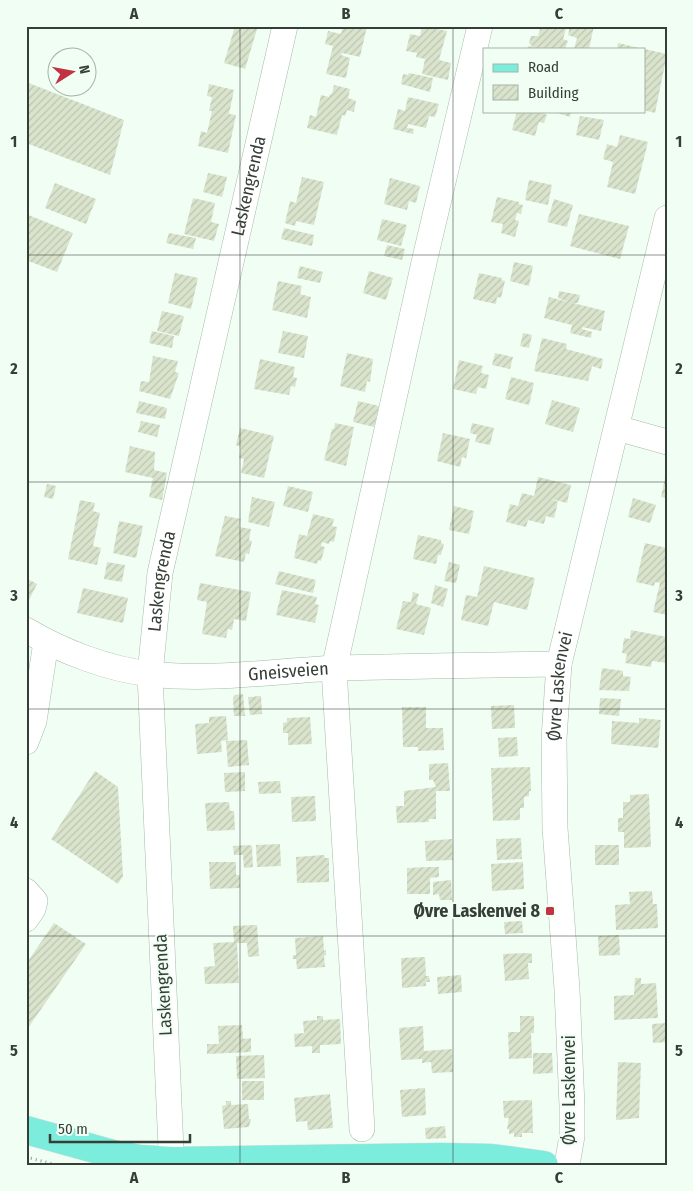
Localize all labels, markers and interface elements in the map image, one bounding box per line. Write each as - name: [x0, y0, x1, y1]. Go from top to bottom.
- text: A: [129, 4, 139, 23]
- text: B: [342, 4, 351, 23]
- text: C: [555, 4, 564, 23]
- north arrow: [48, 48, 98, 98]
- legend: [483, 48, 646, 112]
- text: Road: [528, 58, 559, 76]
- text: N: [75, 64, 93, 75]
- text: Building: [528, 84, 579, 102]
- text: 1: [11, 132, 17, 151]
- text: 1: [676, 132, 682, 151]
- street label: Laskengrenda: [226, 134, 271, 238]
- text: 2: [9, 359, 18, 378]
- text: 2: [674, 359, 683, 378]
- street label: Laskengrenda: [143, 528, 180, 633]
- text: 3: [9, 586, 18, 605]
- text: 3: [674, 586, 683, 605]
- street label: Øvre Laskenvei: [543, 629, 577, 742]
- street label: Gneisveien: [247, 657, 329, 685]
- text: 4: [10, 813, 18, 832]
- text: 4: [675, 813, 683, 832]
- place label: Øvre Laskenvei 8: [413, 900, 540, 922]
- marker: Øvre Laskenvei 8: [544, 905, 556, 917]
- street label: Laskengrenda: [149, 933, 177, 1036]
- street label: Øvre Laskenvei: [558, 1035, 580, 1145]
- text: 5: [10, 1041, 18, 1060]
- text: 5: [675, 1041, 683, 1060]
- scale bar: [50, 1111, 190, 1143]
- text: 50 m: [58, 1120, 88, 1138]
- text: A: [129, 1168, 139, 1187]
- text: B: [342, 1168, 351, 1187]
- text: C: [555, 1168, 564, 1187]

